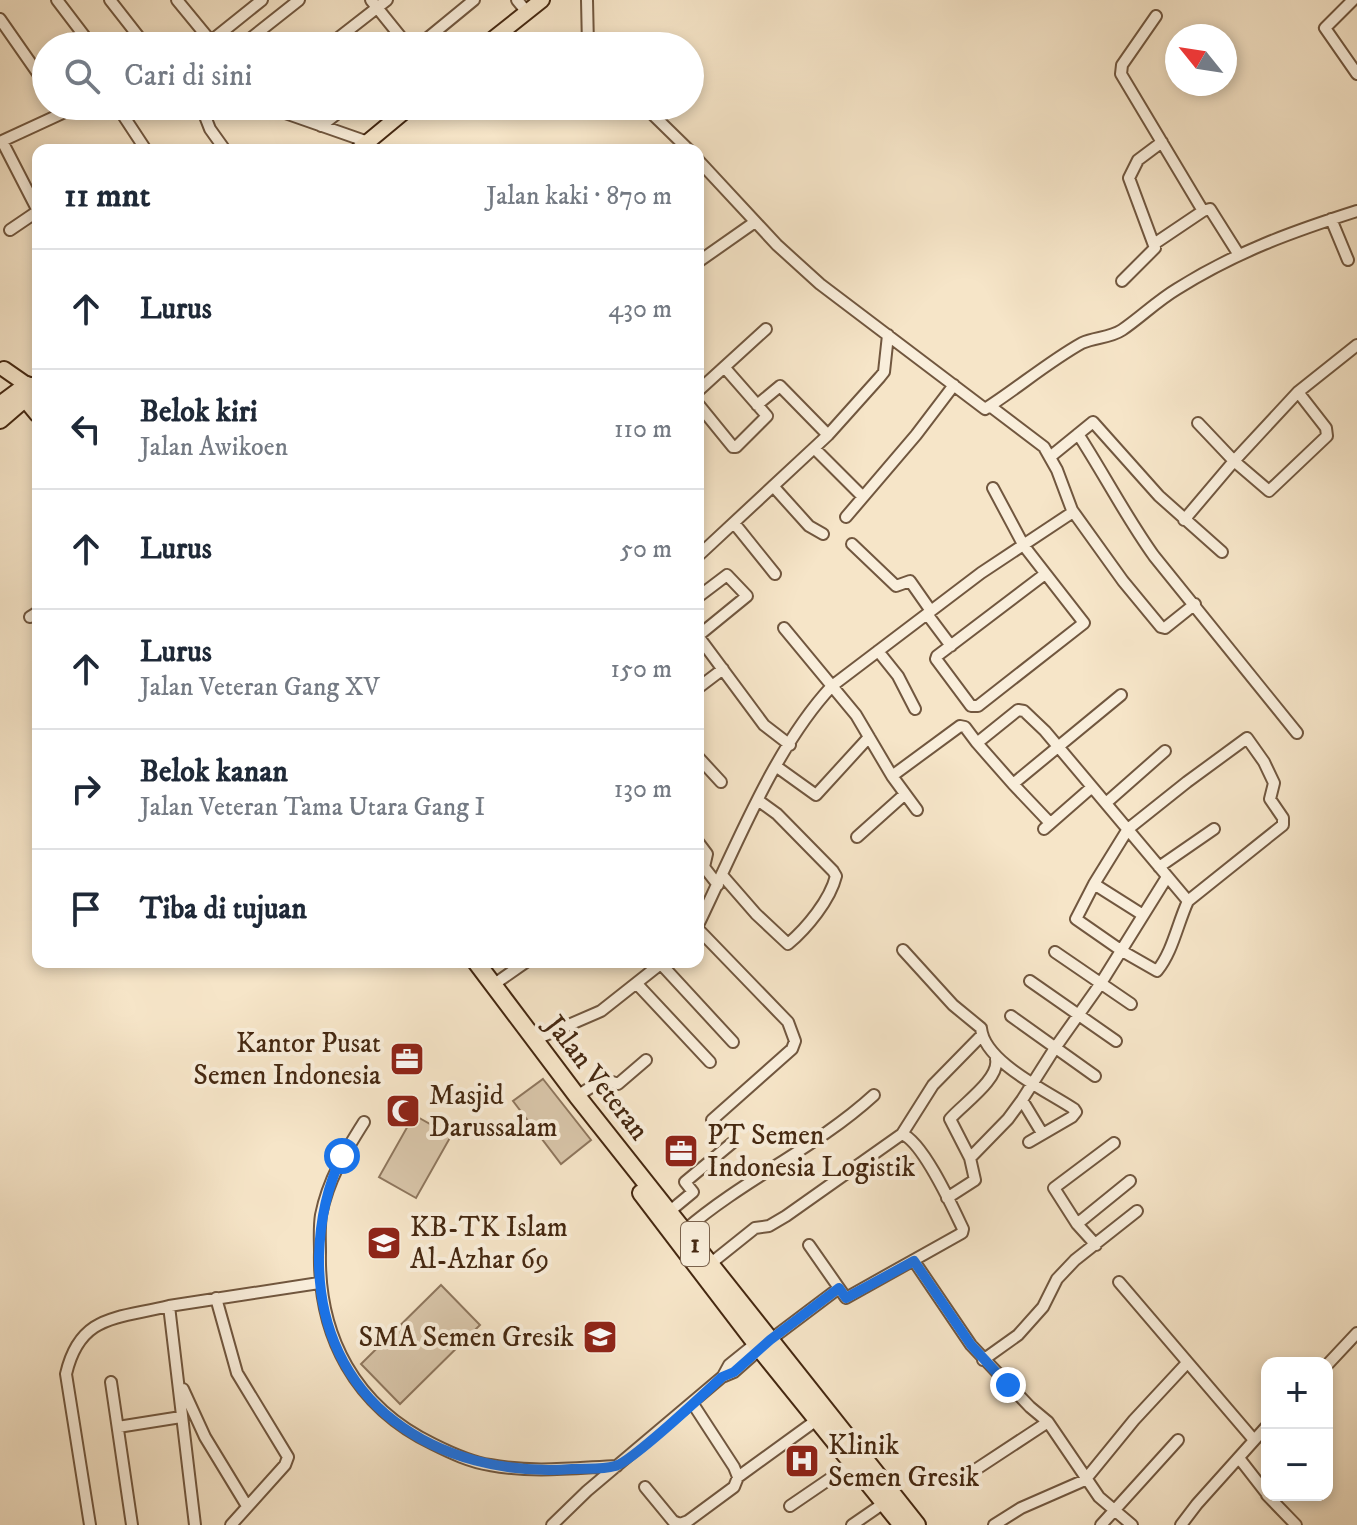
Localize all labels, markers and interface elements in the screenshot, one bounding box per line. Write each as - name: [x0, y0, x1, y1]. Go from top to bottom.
- north arrow: [1165, 24, 1237, 96]
- search box: [32, 32, 704, 120]
- icon: search: [60, 54, 104, 98]
- text: Cari di sini: [124, 58, 252, 95]
- text: 11 mnt: [64, 175, 150, 217]
- text: Jalan kaki · 870 m: [486, 180, 672, 213]
- icon: ahead: [64, 287, 108, 331]
- text: Lurus: [140, 291, 212, 328]
- text: 430 m: [608, 293, 672, 326]
- text: Belok kiri: [140, 394, 258, 431]
- icon: left: [64, 407, 108, 451]
- text: 110 m: [614, 413, 672, 446]
- text: Jalan Awikoen: [140, 431, 288, 464]
- icon: ahead: [64, 527, 108, 571]
- text: Lurus: [140, 531, 212, 568]
- text: 50 m: [620, 533, 672, 566]
- text: Lurus: [140, 634, 212, 671]
- icon: ahead: [64, 647, 108, 691]
- text: 150 m: [611, 653, 672, 686]
- text: Jalan Veteran Gang XV: [140, 671, 380, 704]
- text: Belok kanan: [140, 754, 288, 791]
- icon: right: [64, 767, 108, 811]
- text: 130 m: [614, 773, 672, 806]
- text: Jalan Veteran Tama Utara Gang I: [140, 791, 485, 824]
- icon: arrive: [64, 887, 108, 931]
- text: Tiba di tujuan: [140, 891, 307, 928]
- street label: Jalan Veteran: [536, 1006, 657, 1148]
- place label: Kantor Pusat Semen Indonesia: [193, 1026, 381, 1093]
- office icon: Kantor Pusat Semen Indonesia: [388, 1040, 426, 1078]
- place label: Masjid Darussalam: [429, 1078, 558, 1145]
- mosque icon: Masjid Darussalam: [384, 1092, 422, 1130]
- place label: PT Semen Indonesia Logistik: [707, 1118, 915, 1185]
- office icon: PT Semen Indonesia Logistik: [662, 1132, 700, 1170]
- route start: [324, 1138, 360, 1174]
- place label: KB-TK Islam Al-Azhar 69: [410, 1210, 568, 1277]
- road number: 1: [681, 1222, 709, 1266]
- school or university icon: KB-TK Islam Al-Azhar 69: [365, 1224, 403, 1262]
- school or university icon: SMA Semen Gresik: [581, 1318, 619, 1356]
- place label: SMA Semen Gresik: [358, 1320, 574, 1355]
- map controls: [1261, 1357, 1333, 1501]
- button: +: [1261, 1357, 1333, 1429]
- route end: [990, 1367, 1026, 1403]
- place label: Klinik Semen Gresik: [828, 1428, 980, 1495]
- button: −: [1261, 1429, 1333, 1501]
- hospital icon: Klinik Semen Gresik: [783, 1442, 821, 1480]

